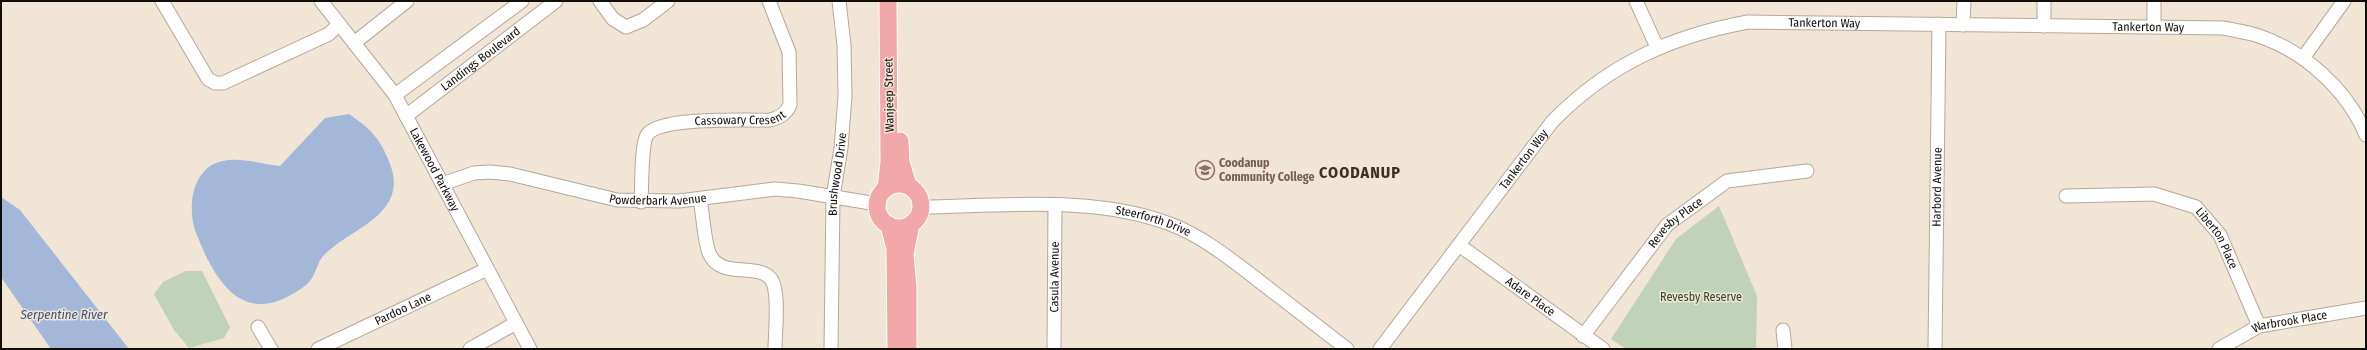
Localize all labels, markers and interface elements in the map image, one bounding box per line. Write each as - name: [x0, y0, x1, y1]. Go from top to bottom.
- street label: Tankerton Way: [1788, 16, 1861, 30]
- street label: Tankerton Way: [2112, 20, 2185, 35]
- street label: Landings Boulevard: [438, 24, 523, 94]
- street label: Wanjeep Street: [881, 58, 897, 132]
- street label: Cassowary Cresent: [694, 108, 789, 128]
- street label: Lakewood Parkway: [407, 125, 463, 214]
- street label: Tankerton Way: [1496, 126, 1551, 192]
- street label: Brushwood Drive: [826, 132, 849, 216]
- street label: Harbord Avenue: [1930, 147, 1944, 227]
- place label: Coodanup Community College: [1219, 156, 1315, 184]
- school or university icon: Coodanup Community College: [1194, 159, 1216, 181]
- district label: COODANUP: [1319, 163, 1401, 182]
- street label: Powderbark Avenue: [608, 191, 707, 208]
- street label: Revesby Place: [1645, 194, 1705, 251]
- street label: Steerforth Drive: [1114, 203, 1193, 239]
- street label: Liberton Place: [2193, 205, 2241, 271]
- street label: Casula Avenue: [1047, 241, 1062, 313]
- street label: Adare Place: [1503, 274, 1558, 319]
- street label: Pardoo Lane: [373, 289, 433, 328]
- park label: Revesby Reserve: [1660, 290, 1742, 304]
- water label: Serpentine River: [20, 307, 108, 322]
- street label: Warbrook Place: [2249, 308, 2328, 336]

